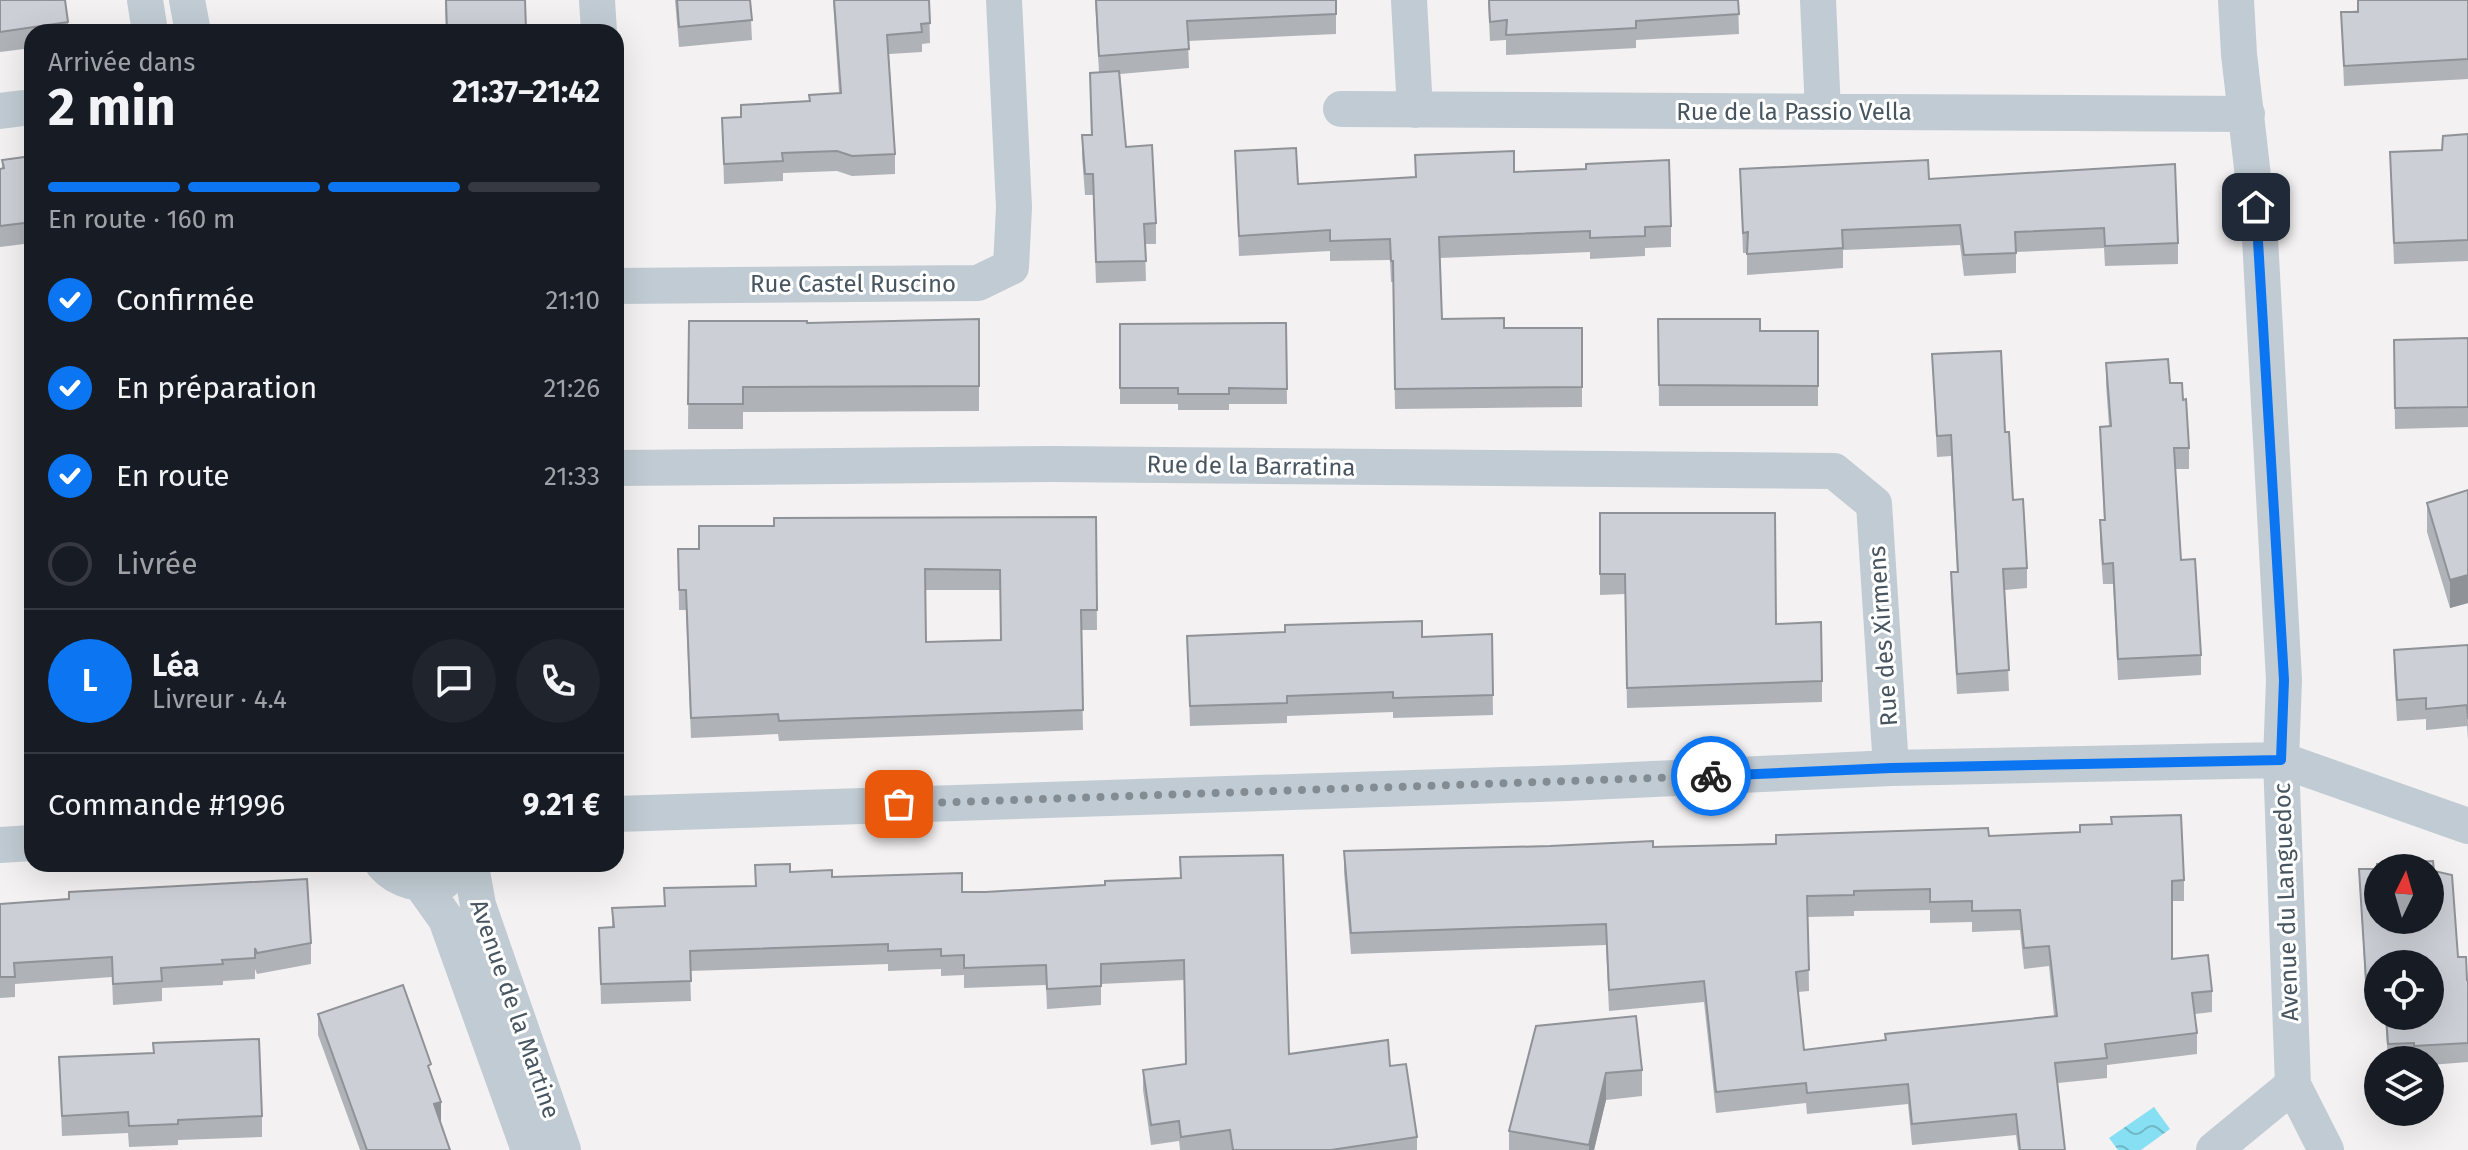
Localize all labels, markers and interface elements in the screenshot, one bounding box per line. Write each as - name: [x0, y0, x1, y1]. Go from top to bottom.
- text: Arrivée dans: [48, 47, 195, 78]
- text: 21:37–21:42: [452, 74, 600, 110]
- text: 2 min: [48, 76, 176, 139]
- street label: Rue de la Passio Vella: [1676, 98, 1912, 126]
- pin: [2222, 173, 2290, 241]
- icon: home: [2234, 185, 2278, 229]
- text: En route · 160 m: [48, 204, 235, 235]
- street label: Rue Castel Ruscino: [750, 270, 956, 298]
- icon: check: [48, 278, 92, 322]
- text: Confirmée: [116, 282, 255, 318]
- text: 21:10: [546, 285, 600, 316]
- icon: check: [48, 366, 92, 410]
- text: En préparation: [116, 370, 317, 406]
- text: 21:26: [544, 373, 600, 404]
- street label: Rue de la Barratina: [1146, 450, 1356, 482]
- icon: check: [48, 454, 92, 498]
- text: En route: [116, 458, 230, 494]
- text: 21:33: [544, 461, 600, 492]
- street label: Rue des Xirmens: [1863, 545, 1903, 727]
- text: Livrée: [116, 546, 198, 582]
- button: chat: [412, 639, 496, 723]
- button: phone: [516, 639, 600, 723]
- text: Léa: [152, 648, 199, 684]
- text: L: [82, 663, 98, 699]
- text: Livreur · 4.4: [152, 684, 287, 715]
- courier: [1671, 736, 1751, 816]
- icon: bike: [1689, 754, 1733, 798]
- pin: [865, 770, 933, 838]
- icon: bag: [877, 782, 921, 826]
- street label: Avenue du Languedoc: [2268, 782, 2304, 1022]
- text: Commande #1996: [48, 787, 285, 823]
- text: 9.21 €: [522, 787, 600, 823]
- north arrow: [2364, 854, 2444, 934]
- map controls: [2364, 854, 2444, 1126]
- street label: Avenue de la Martine: [464, 896, 566, 1122]
- button: locate: [2364, 950, 2444, 1030]
- button: layers: [2364, 1046, 2444, 1126]

